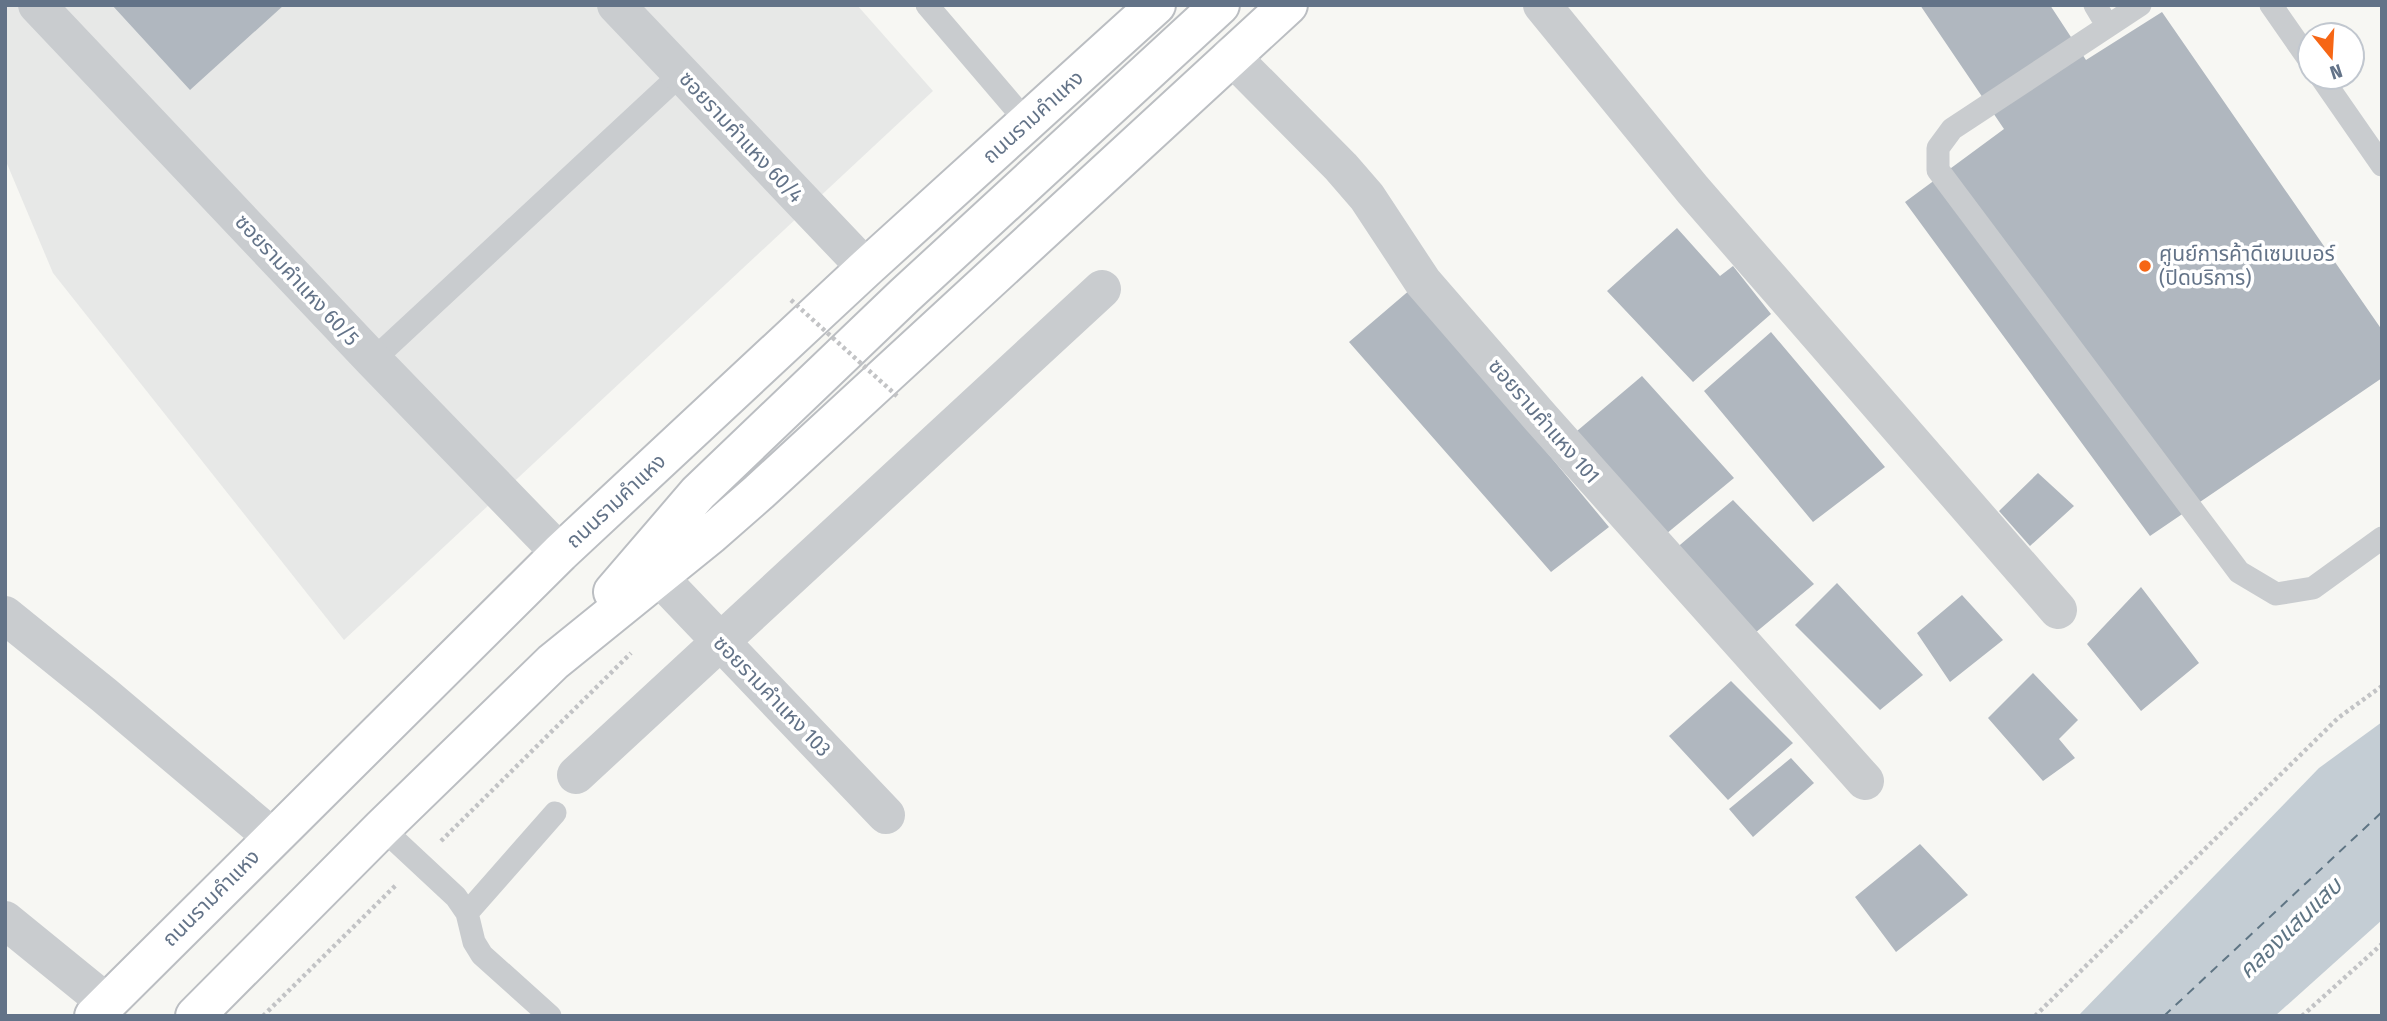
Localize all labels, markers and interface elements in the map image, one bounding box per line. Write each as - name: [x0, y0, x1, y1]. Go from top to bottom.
- north arrow: [2296, 21, 2366, 91]
- text: N: [2327, 59, 2345, 84]
- street label: ถนนรามคำแหง: [977, 65, 1089, 169]
- street label: ซอยรามคำแหง 60/4: [674, 66, 808, 208]
- street label: ซอยรามคำแหง 60/5: [229, 209, 365, 351]
- place label: ศูนย์การค้าดีเซมเบอร์ (ปิดบริการ): [2159, 241, 2336, 291]
- marker: ศูนย์การค้าดีเซมเบอร์ (ปิดบริการ): [2137, 258, 2153, 274]
- street label: ซอยรามคำแหง 101: [1483, 353, 1605, 489]
- street label: ถนนรามคำแหง: [561, 448, 671, 554]
- street label: ซอยรามคำแหง 103: [708, 630, 836, 762]
- street label: ถนนรามคำแหง: [157, 844, 265, 952]
- water label: คลองแสนแสบ: [2233, 870, 2349, 984]

